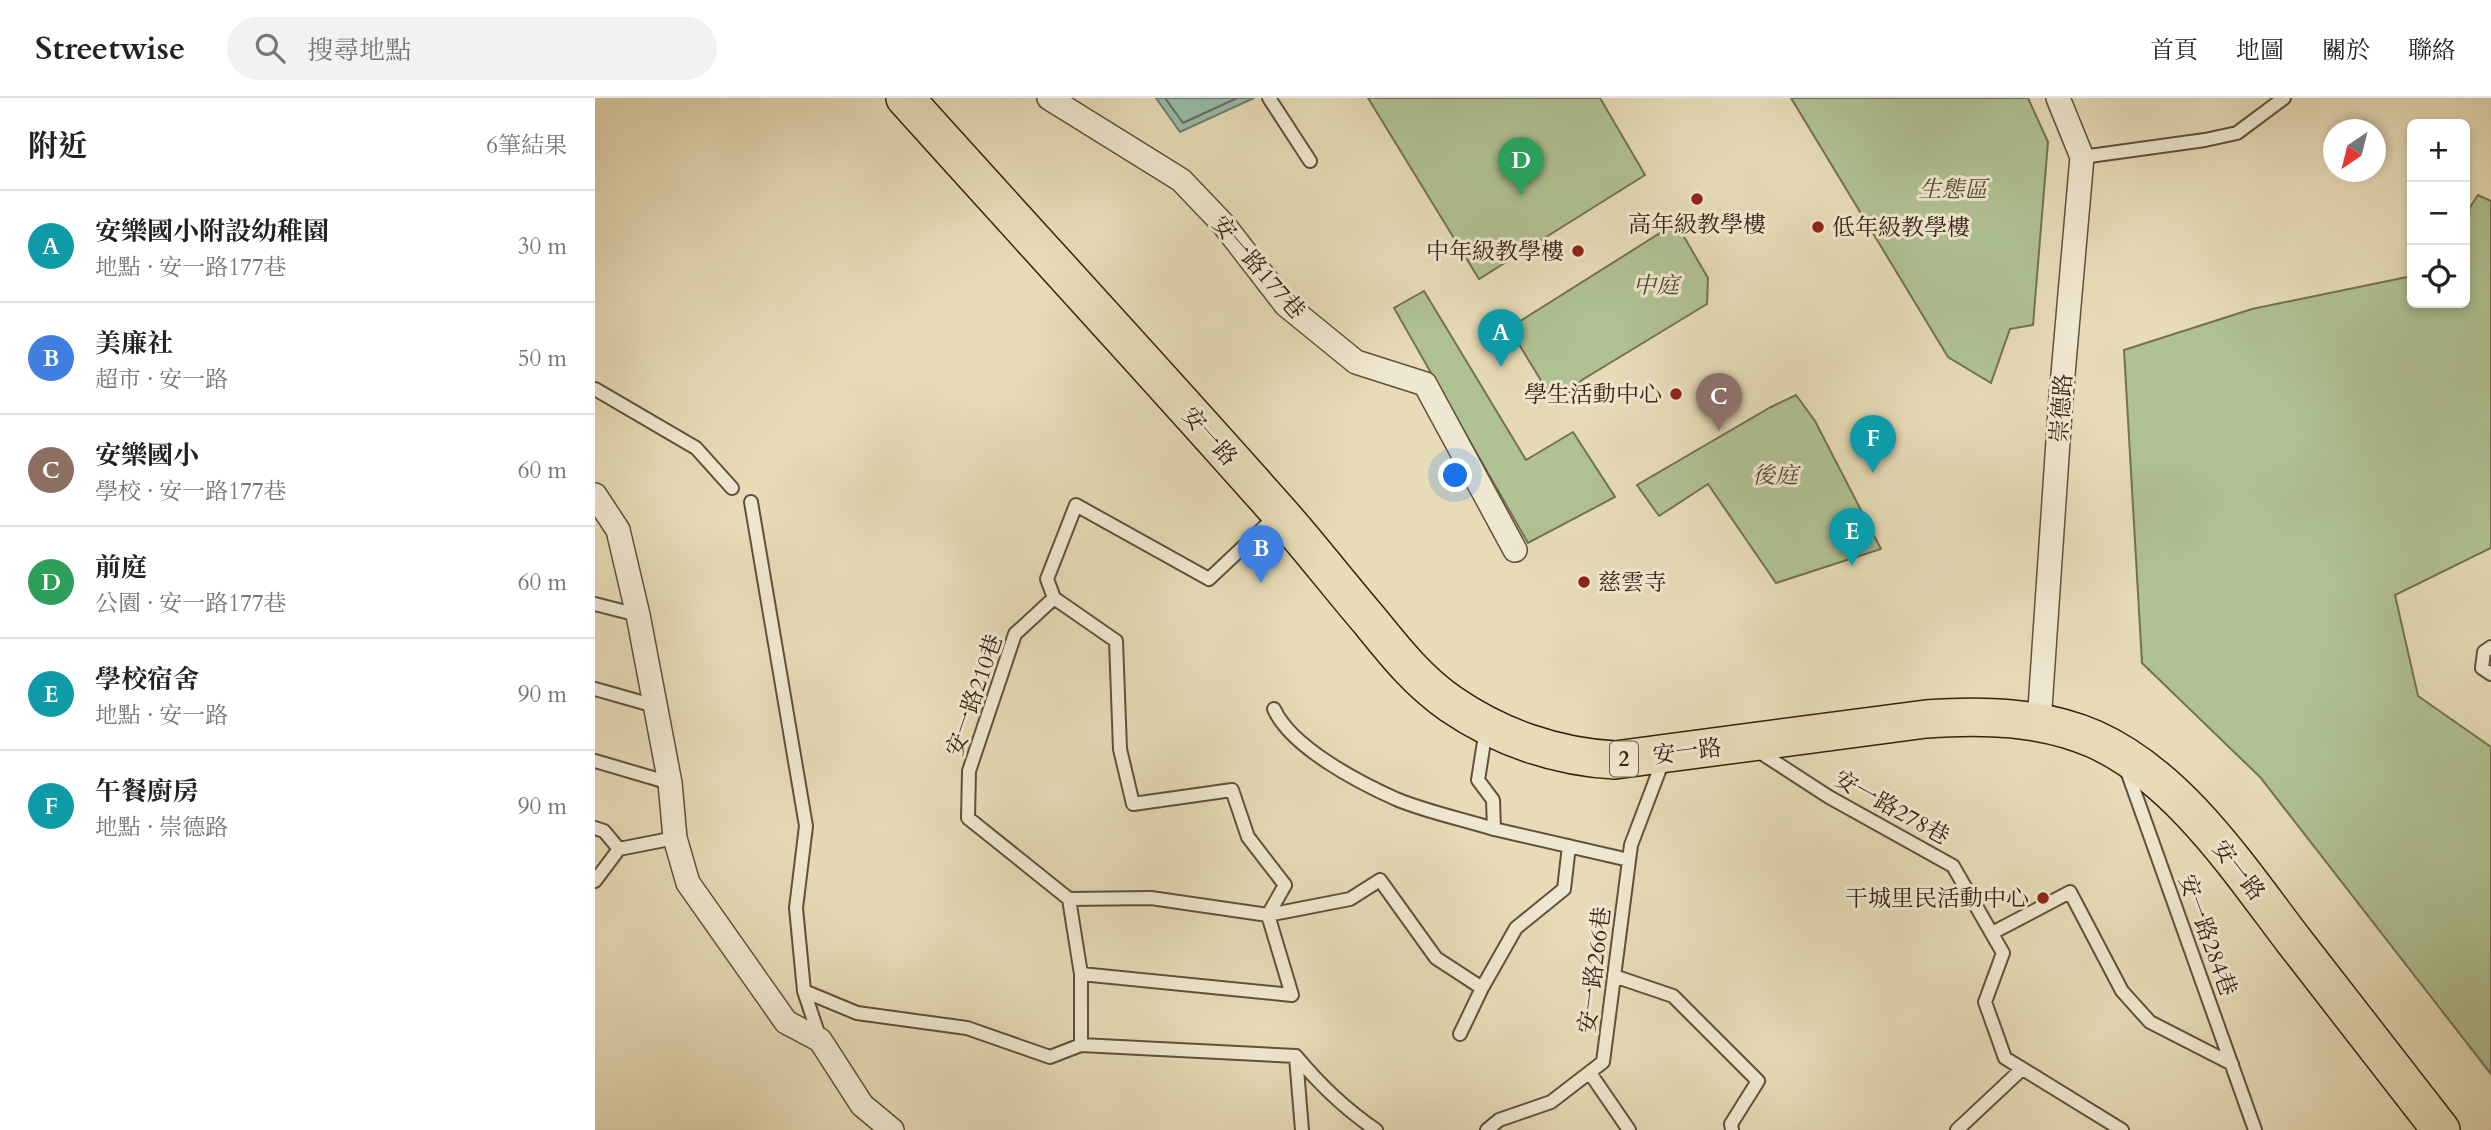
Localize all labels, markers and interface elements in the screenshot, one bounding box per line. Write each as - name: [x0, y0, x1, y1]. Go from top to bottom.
- search box: [227, 17, 717, 80]
- text: Streetwise: [35, 26, 185, 71]
- icon: search: [251, 29, 289, 67]
- text: 搜尋地點: [307, 33, 411, 68]
- text: 首頁: [2150, 34, 2198, 67]
- text: 地圖: [2236, 34, 2284, 67]
- text: 關於: [2322, 34, 2370, 67]
- text: 聯絡: [2408, 34, 2456, 67]
- north arrow: [2323, 119, 2386, 182]
- map controls: [2407, 119, 2470, 308]
- button: +: [2407, 119, 2470, 182]
- text: 附近: [28, 126, 88, 167]
- text: 6筆結果: [486, 130, 567, 161]
- pin: D: [1498, 137, 1544, 195]
- park label: 生態區: [1919, 174, 1991, 205]
- button: −: [2407, 182, 2470, 245]
- marker: 高年級教學樓: [1689, 191, 1705, 207]
- street label: 安一路177巷: [1205, 209, 1312, 326]
- place label: 高年級教學樓: [1628, 209, 1766, 240]
- place label: 低年級教學樓: [1832, 212, 1970, 243]
- text: 安樂國小附設幼稚園: [95, 214, 329, 249]
- marker: 低年級教學樓: [1810, 219, 1826, 235]
- text: A: [42, 231, 60, 262]
- text: 30 m: [518, 231, 567, 262]
- place label: 中年級教學樓: [1426, 236, 1564, 267]
- marker: 中年級教學樓: [1570, 243, 1586, 259]
- button: locate: [2407, 245, 2470, 308]
- text: 地點 · 安一路177巷: [95, 252, 287, 283]
- park label: 中庭: [1633, 270, 1682, 301]
- pin: A: [1478, 309, 1524, 367]
- text: 美廉社: [95, 326, 173, 361]
- text: B: [43, 343, 59, 374]
- text: 50 m: [518, 343, 567, 374]
- text: 超市 · 安一路: [95, 364, 228, 395]
- pin: C: [1696, 373, 1742, 431]
- street label: 崇德路: [2044, 373, 2079, 444]
- place label: 學生活動中心: [1524, 379, 1662, 410]
- marker: 學生活動中心: [1668, 386, 1684, 402]
- street label: 安一路: [1175, 400, 1244, 472]
- pin: F: [1850, 415, 1896, 473]
- text: 安樂國小: [95, 438, 199, 473]
- text: C: [42, 455, 60, 486]
- text: 60 m: [518, 455, 567, 486]
- your location: [1438, 458, 1472, 492]
- park label: 後庭: [1752, 460, 1801, 491]
- text: 學校 · 安一路177巷: [95, 476, 287, 507]
- pin: E: [1829, 508, 1875, 566]
- pin: B: [1238, 525, 1284, 583]
- text: 前庭: [95, 550, 147, 585]
- text: D: [41, 567, 61, 598]
- text: 60 m: [518, 567, 567, 598]
- place label: 慈雲寺: [1598, 567, 1667, 598]
- marker: 慈雲寺: [1576, 574, 1592, 590]
- text: 公園 · 安一路177巷: [95, 588, 287, 619]
- street label: 安一路210巷: [939, 630, 1010, 760]
- text: 學校宿舍: [95, 662, 199, 697]
- text: E: [44, 679, 58, 710]
- text: 90 m: [518, 679, 567, 710]
- text: 地點 · 安一路: [95, 700, 228, 731]
- street label: 安一路: [1651, 732, 1723, 771]
- road number: 2: [1610, 742, 1638, 776]
- street label: 安一路278巷: [1829, 763, 1955, 852]
- text: 午餐廚房: [95, 774, 199, 809]
- text: F: [44, 791, 58, 822]
- text: 90 m: [518, 791, 567, 822]
- text: 地點 · 崇德路: [95, 812, 228, 843]
- street label: 安一路: [2205, 834, 2272, 907]
- street label: 安一路284巷: [2171, 870, 2244, 1000]
- place label: 干城里民活動中心: [1845, 883, 2029, 914]
- marker: 干城里民活動中心: [2035, 890, 2051, 906]
- street label: 安一路266巷: [1571, 905, 1618, 1035]

